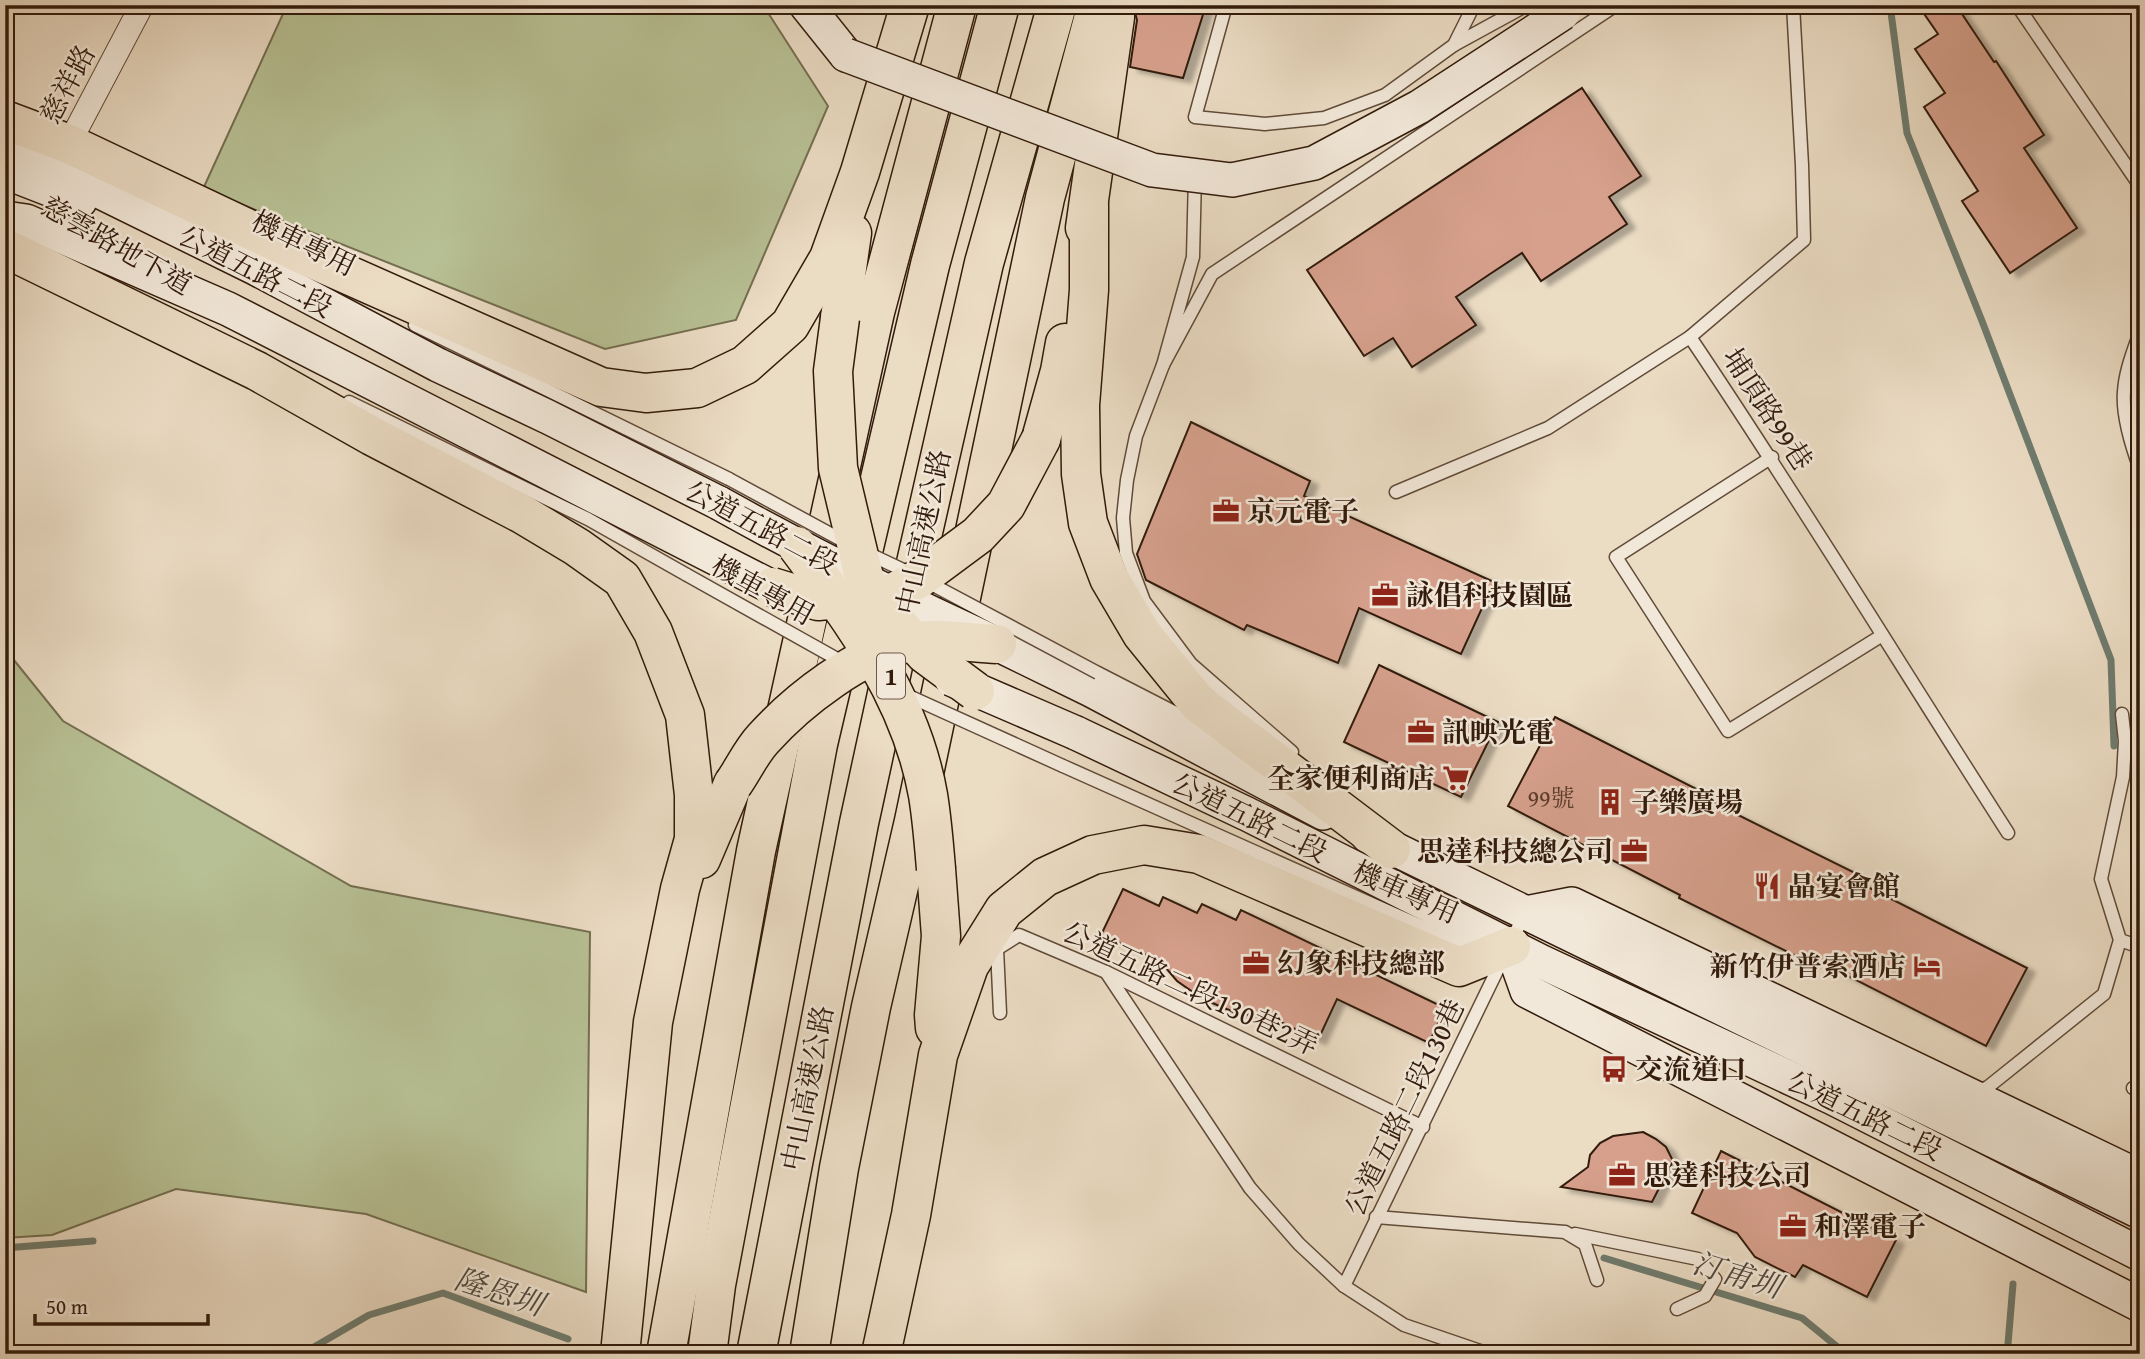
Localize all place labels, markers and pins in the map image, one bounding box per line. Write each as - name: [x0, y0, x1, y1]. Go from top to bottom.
- place label: 京元電子: [1247, 490, 1359, 531]
- office icon: 京元電子: [1211, 496, 1241, 526]
- place label: 詠倡科技園區: [1406, 574, 1574, 615]
- office icon: 詠倡科技園區: [1370, 580, 1400, 610]
- place label: 訊映光電: [1442, 711, 1554, 752]
- office icon: 訊映光電: [1406, 717, 1436, 747]
- place label: 全家便利商店: [1267, 757, 1435, 798]
- supermarket icon: 全家便利商店: [1441, 763, 1471, 793]
- place label: 子樂廣場: [1631, 781, 1743, 822]
- building icon: 子樂廣場: [1595, 787, 1625, 817]
- place label: 思達科技總公司: [1417, 830, 1613, 871]
- office icon: 思達科技總公司: [1619, 836, 1649, 866]
- place label: 晶宴會館: [1788, 865, 1900, 906]
- restaurant icon: 晶宴會館: [1752, 871, 1782, 901]
- place label: 幻象科技總部: [1277, 942, 1445, 983]
- place label: 新竹伊普索酒店: [1710, 945, 1906, 986]
- office icon: 幻象科技總部: [1241, 948, 1271, 978]
- hotel icon: 新竹伊普索酒店: [1912, 951, 1942, 981]
- place label: 交流道口: [1635, 1048, 1747, 1089]
- bus stop icon: 交流道口: [1599, 1054, 1629, 1084]
- place label: 思達科技公司: [1643, 1154, 1811, 1195]
- office icon: 思達科技公司: [1607, 1160, 1637, 1190]
- place label: 和澤電子: [1814, 1205, 1926, 1246]
- office icon: 和澤電子: [1778, 1211, 1808, 1241]

